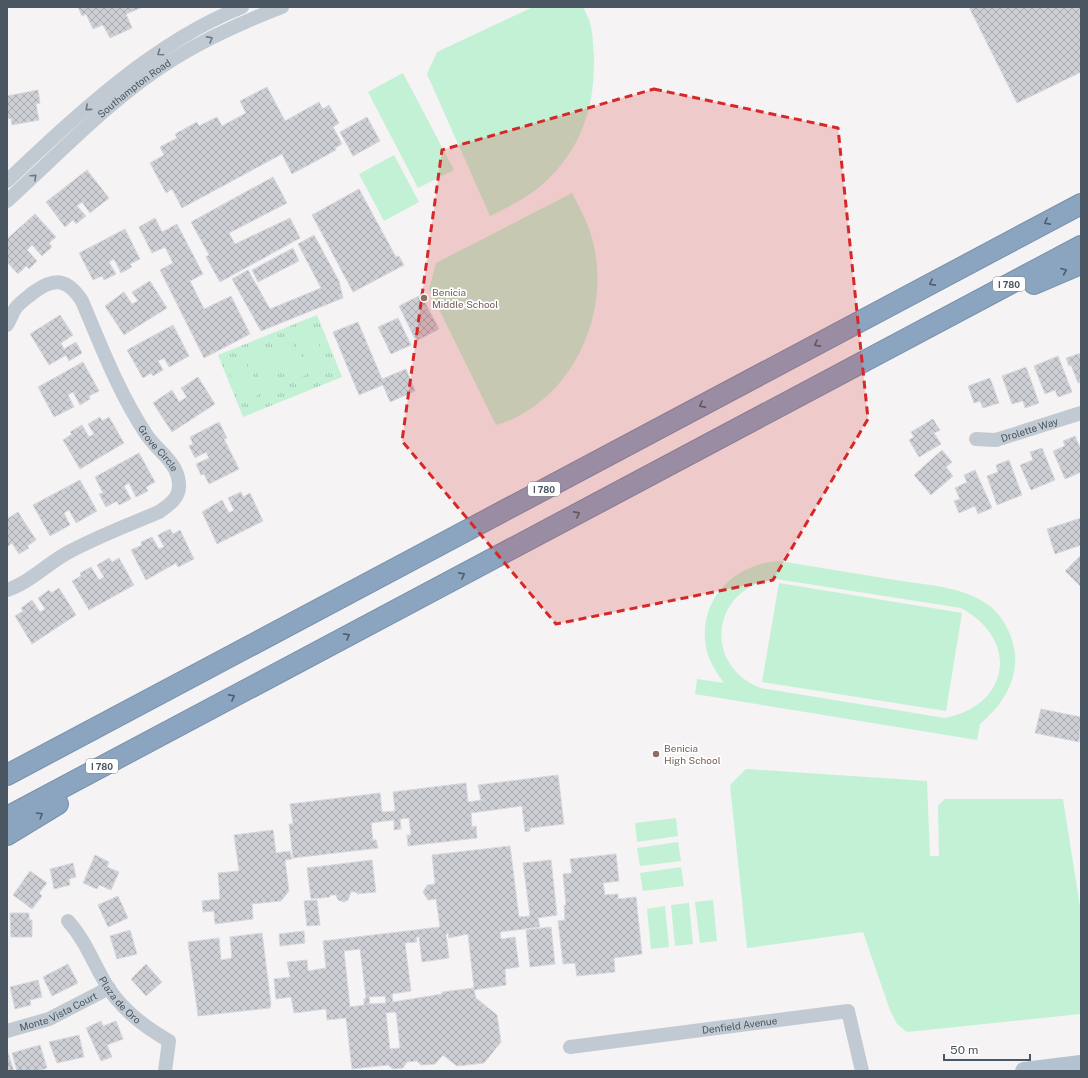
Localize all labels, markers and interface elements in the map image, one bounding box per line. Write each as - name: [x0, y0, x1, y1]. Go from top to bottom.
- one-way arrow: [206, 36, 213, 43]
- one-way arrow: [157, 48, 164, 55]
- street label: Southampton Road: [95, 56, 173, 120]
- one-way arrow: [85, 103, 93, 111]
- one-way arrow: [29, 174, 36, 181]
- one-way arrow: [1043, 218, 1051, 225]
- one-way arrow: [1060, 268, 1068, 276]
- road number: I 780: [993, 277, 1025, 291]
- one-way arrow: [928, 278, 936, 286]
- place label: Benicia Middle School: [432, 286, 498, 310]
- marker: Benicia Middle School: [419, 293, 429, 303]
- one-way arrow: [814, 339, 821, 347]
- one-way arrow: [699, 400, 706, 408]
- street label: Drolette Way: [999, 414, 1060, 444]
- street label: Grove Circle: [136, 423, 181, 474]
- road number: I 780: [528, 482, 560, 496]
- one-way arrow: [572, 511, 580, 519]
- one-way arrow: [458, 572, 465, 580]
- one-way arrow: [343, 633, 350, 641]
- one-way arrow: [228, 694, 235, 702]
- place label: Benicia High School: [664, 742, 721, 766]
- marker: Benicia High School: [651, 749, 661, 759]
- road number: I 780: [86, 759, 118, 773]
- one-way arrow: [36, 812, 43, 819]
- street label: Plaza de Oro: [97, 974, 144, 1026]
- street label: Monte Vista Court: [18, 989, 99, 1033]
- street label: Denfield Avenue: [701, 1014, 778, 1036]
- scale bar: [944, 1036, 1030, 1062]
- text: 50 m: [950, 1043, 978, 1057]

